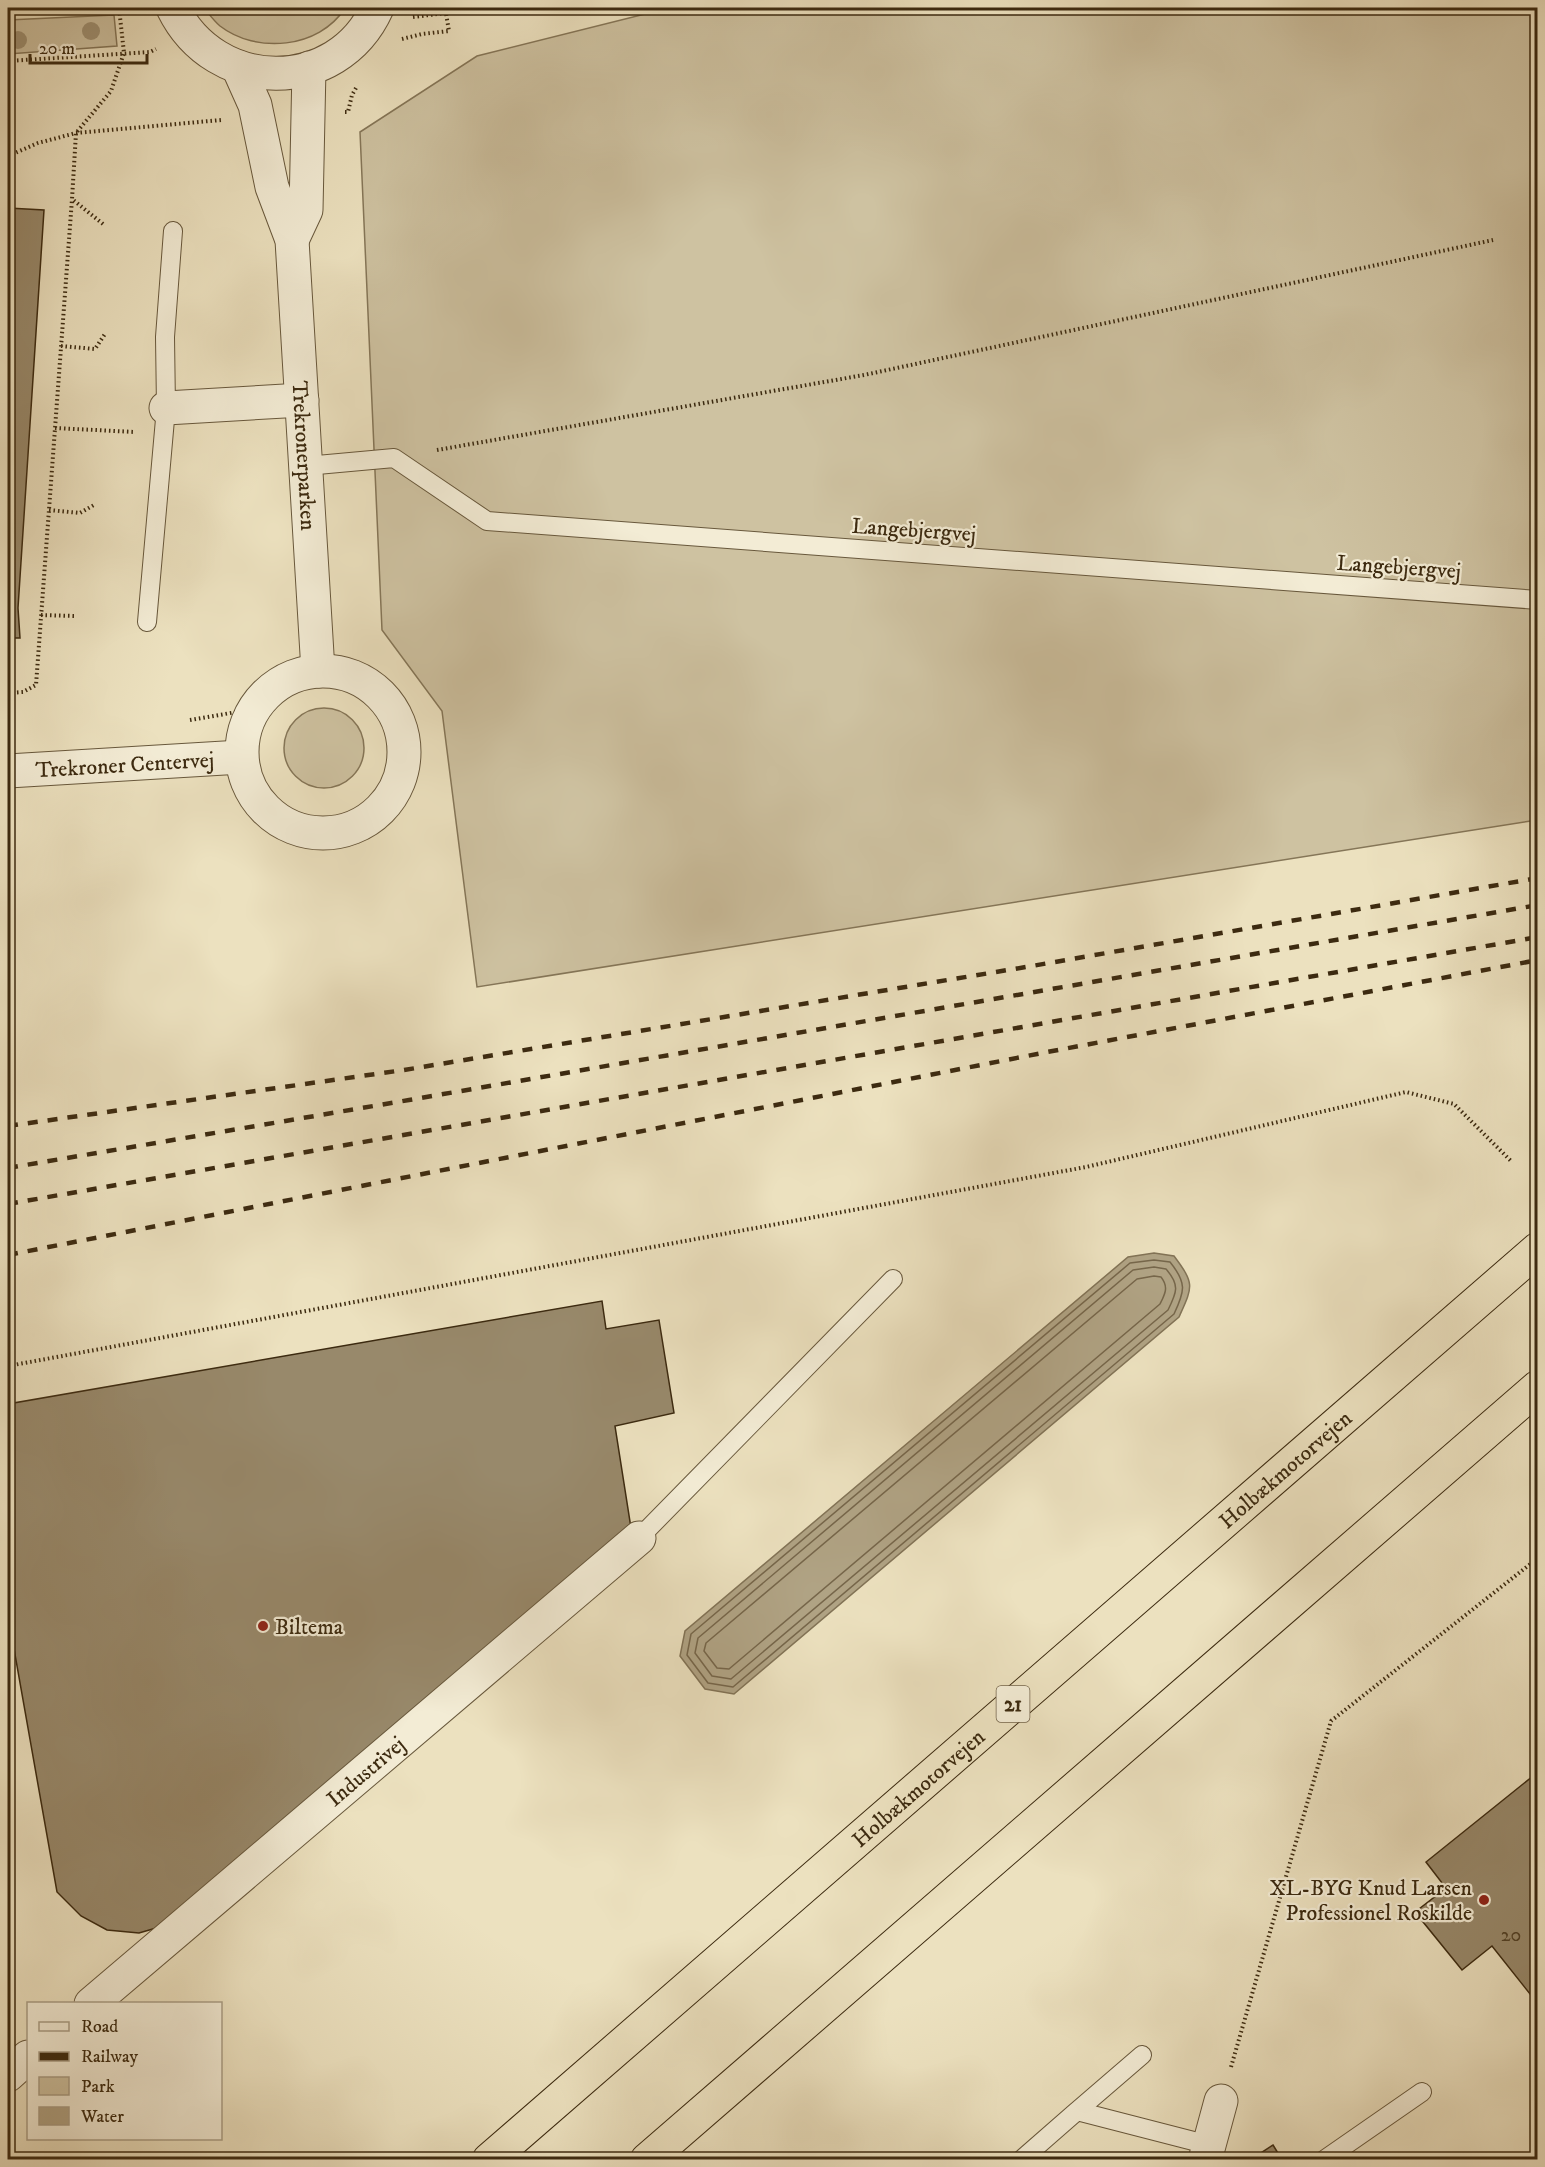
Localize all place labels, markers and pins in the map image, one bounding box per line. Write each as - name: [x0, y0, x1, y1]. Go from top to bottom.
- place label: Biltema: [275, 1614, 344, 1641]
- marker: Biltema: [256, 1619, 270, 1633]
- place label: XL-BYG Knud Larsen Professionel Roskilde: [1270, 1875, 1473, 1927]
- marker: XL-BYG Knud Larsen Professionel Roskilde: [1477, 1893, 1491, 1907]

